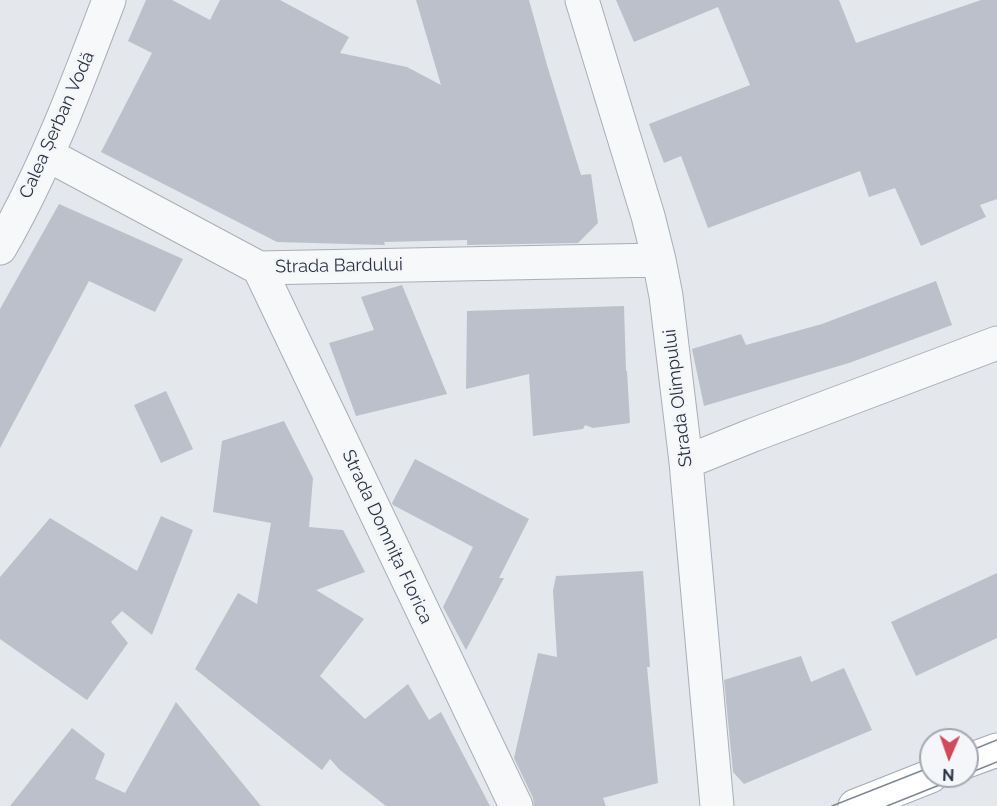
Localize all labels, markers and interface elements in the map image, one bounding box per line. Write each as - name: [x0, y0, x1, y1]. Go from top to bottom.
- street label: Calea Șerban Vodă: [15, 48, 99, 202]
- street label: Strada Bardului: [275, 254, 403, 278]
- street label: Strada Olimpului: [659, 328, 697, 468]
- street label: Strada Domnița Florica: [337, 447, 437, 627]
- north arrow: [919, 728, 979, 788]
- text: N: [942, 765, 955, 784]

